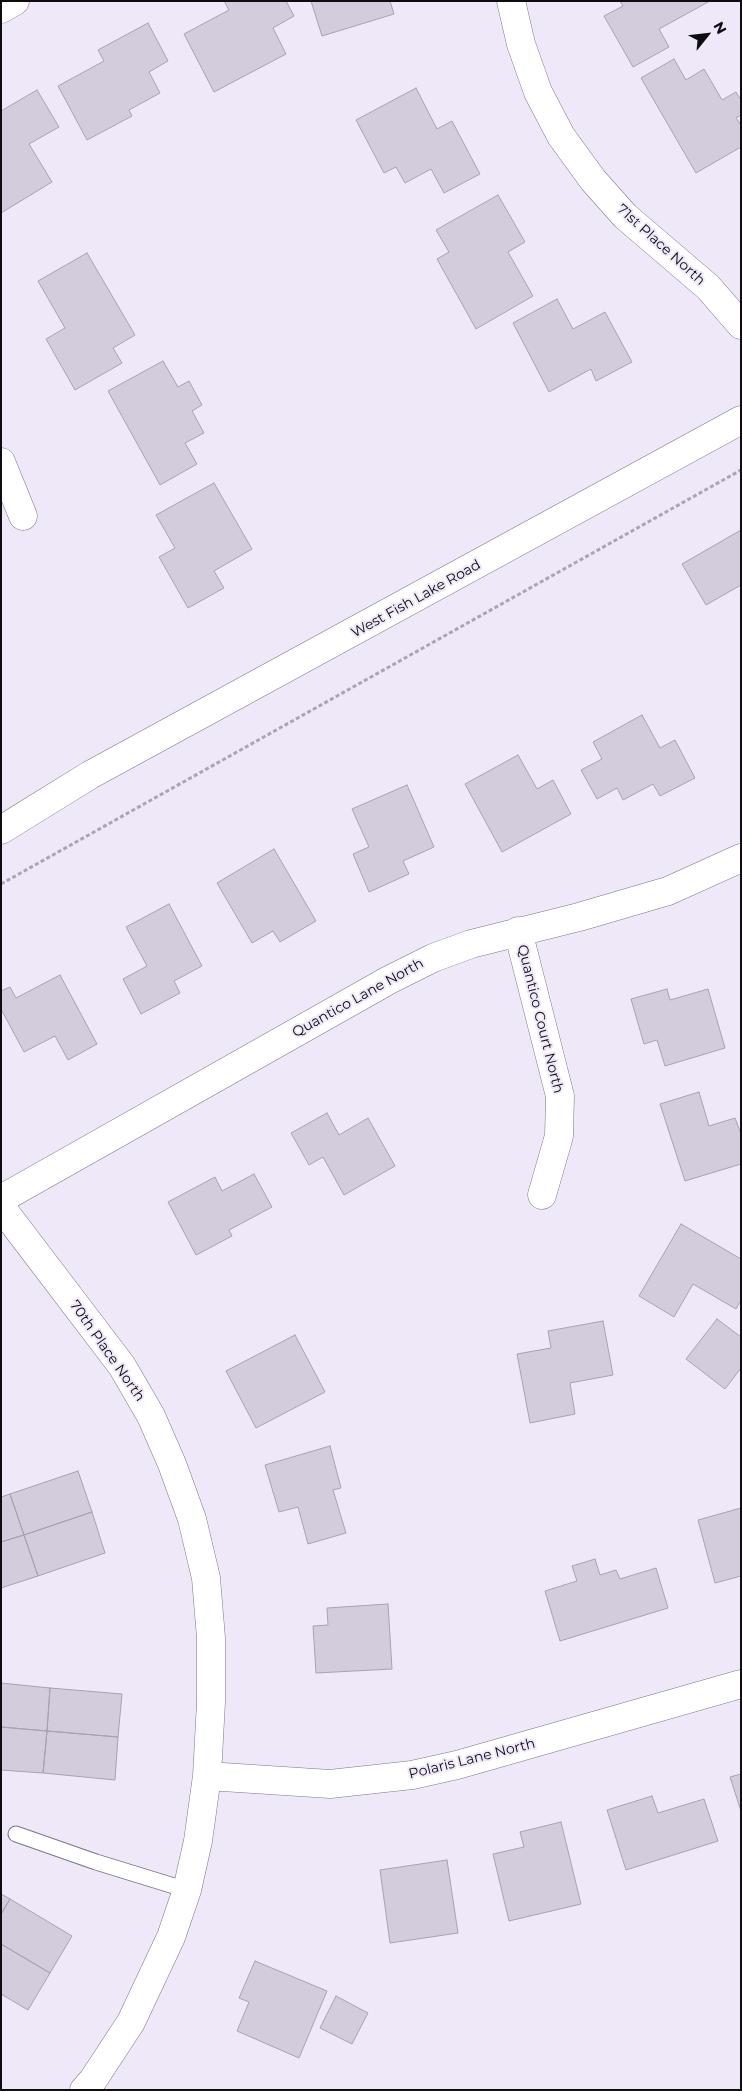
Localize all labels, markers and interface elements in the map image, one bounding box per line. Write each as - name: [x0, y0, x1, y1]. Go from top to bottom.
- north arrow: [682, 10, 732, 60]
- text: N: [710, 18, 731, 37]
- street label: 71st Place North: [613, 201, 709, 289]
- street label: West Fish Lake Road: [348, 556, 484, 642]
- street label: Quantico Court North: [513, 943, 567, 1095]
- street label: Quantico Lane North: [289, 955, 427, 1041]
- street label: 70th Place North: [66, 1297, 148, 1405]
- street label: Polaris Lane North: [407, 1735, 537, 1783]

